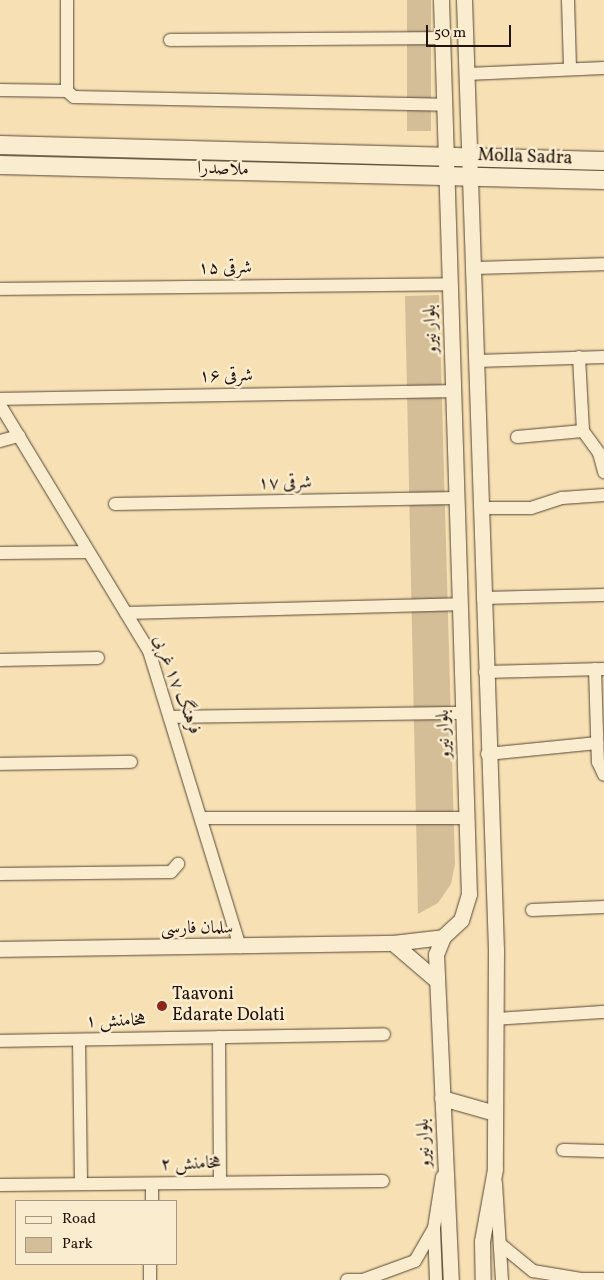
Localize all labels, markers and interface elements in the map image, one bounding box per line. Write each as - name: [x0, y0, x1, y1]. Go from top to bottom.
- scale bar: [429, 15, 514, 47]
- text: 50 m: [434, 23, 466, 44]
- street label: Molla Sadra: [477, 146, 573, 170]
- street label: ملاصدرا: [197, 158, 249, 182]
- street label: ۱۵ شرقی: [198, 258, 252, 280]
- street label: بلوار نیرو: [420, 304, 444, 354]
- street label: ۱۶ شرقی: [199, 366, 253, 388]
- street label: ۱۷ شرقی: [258, 473, 312, 495]
- street label: فرهنگ ۱۷ غربی: [147, 632, 205, 738]
- street label: بلوار نیرو: [433, 709, 457, 759]
- street label: سلمان فارسی: [161, 918, 233, 940]
- place label: Taavoni Edarate Dolati: [172, 985, 285, 1028]
- marker: Taavoni Edarate Dolati: [156, 1000, 168, 1012]
- street label: هخامنش ۱: [85, 1011, 147, 1033]
- street label: بلوار نیرو: [413, 1118, 437, 1168]
- street label: هخامنش ۲: [160, 1153, 222, 1177]
- legend: [15, 1200, 178, 1265]
- text: Road: [62, 1209, 96, 1230]
- text: Park: [62, 1234, 93, 1255]

